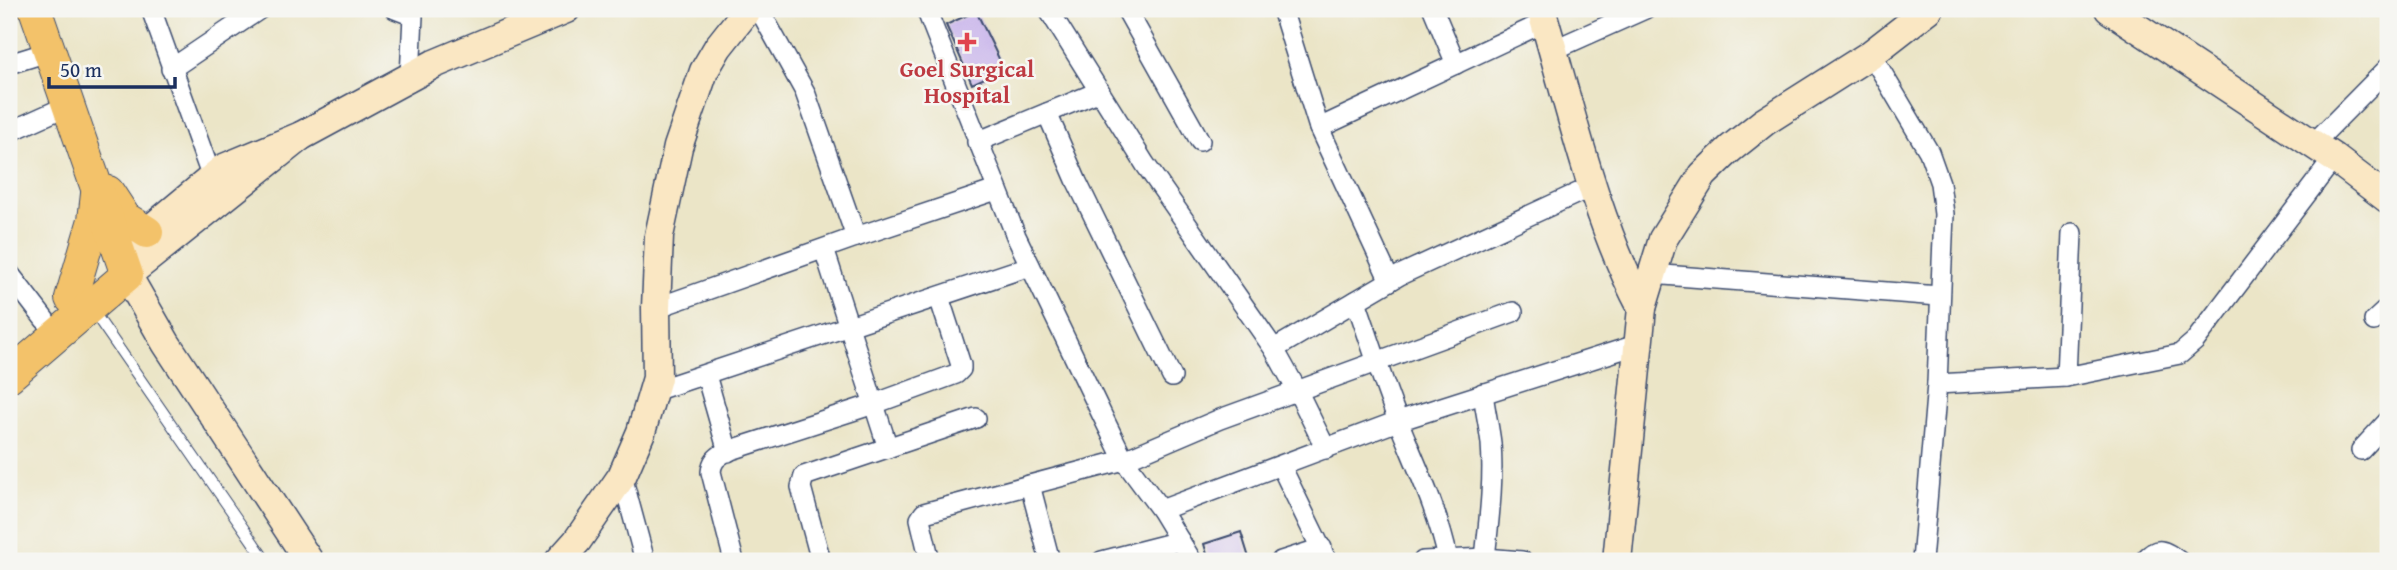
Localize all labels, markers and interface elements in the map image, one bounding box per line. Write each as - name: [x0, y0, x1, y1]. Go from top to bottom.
- marker: Goel Surgical Hospital: [957, 32, 977, 52]
- scale bar: [49, 46, 175, 90]
- place label: Goel Surgical Hospital: [900, 52, 1034, 111]
- text: 50 m: [60, 54, 102, 85]

